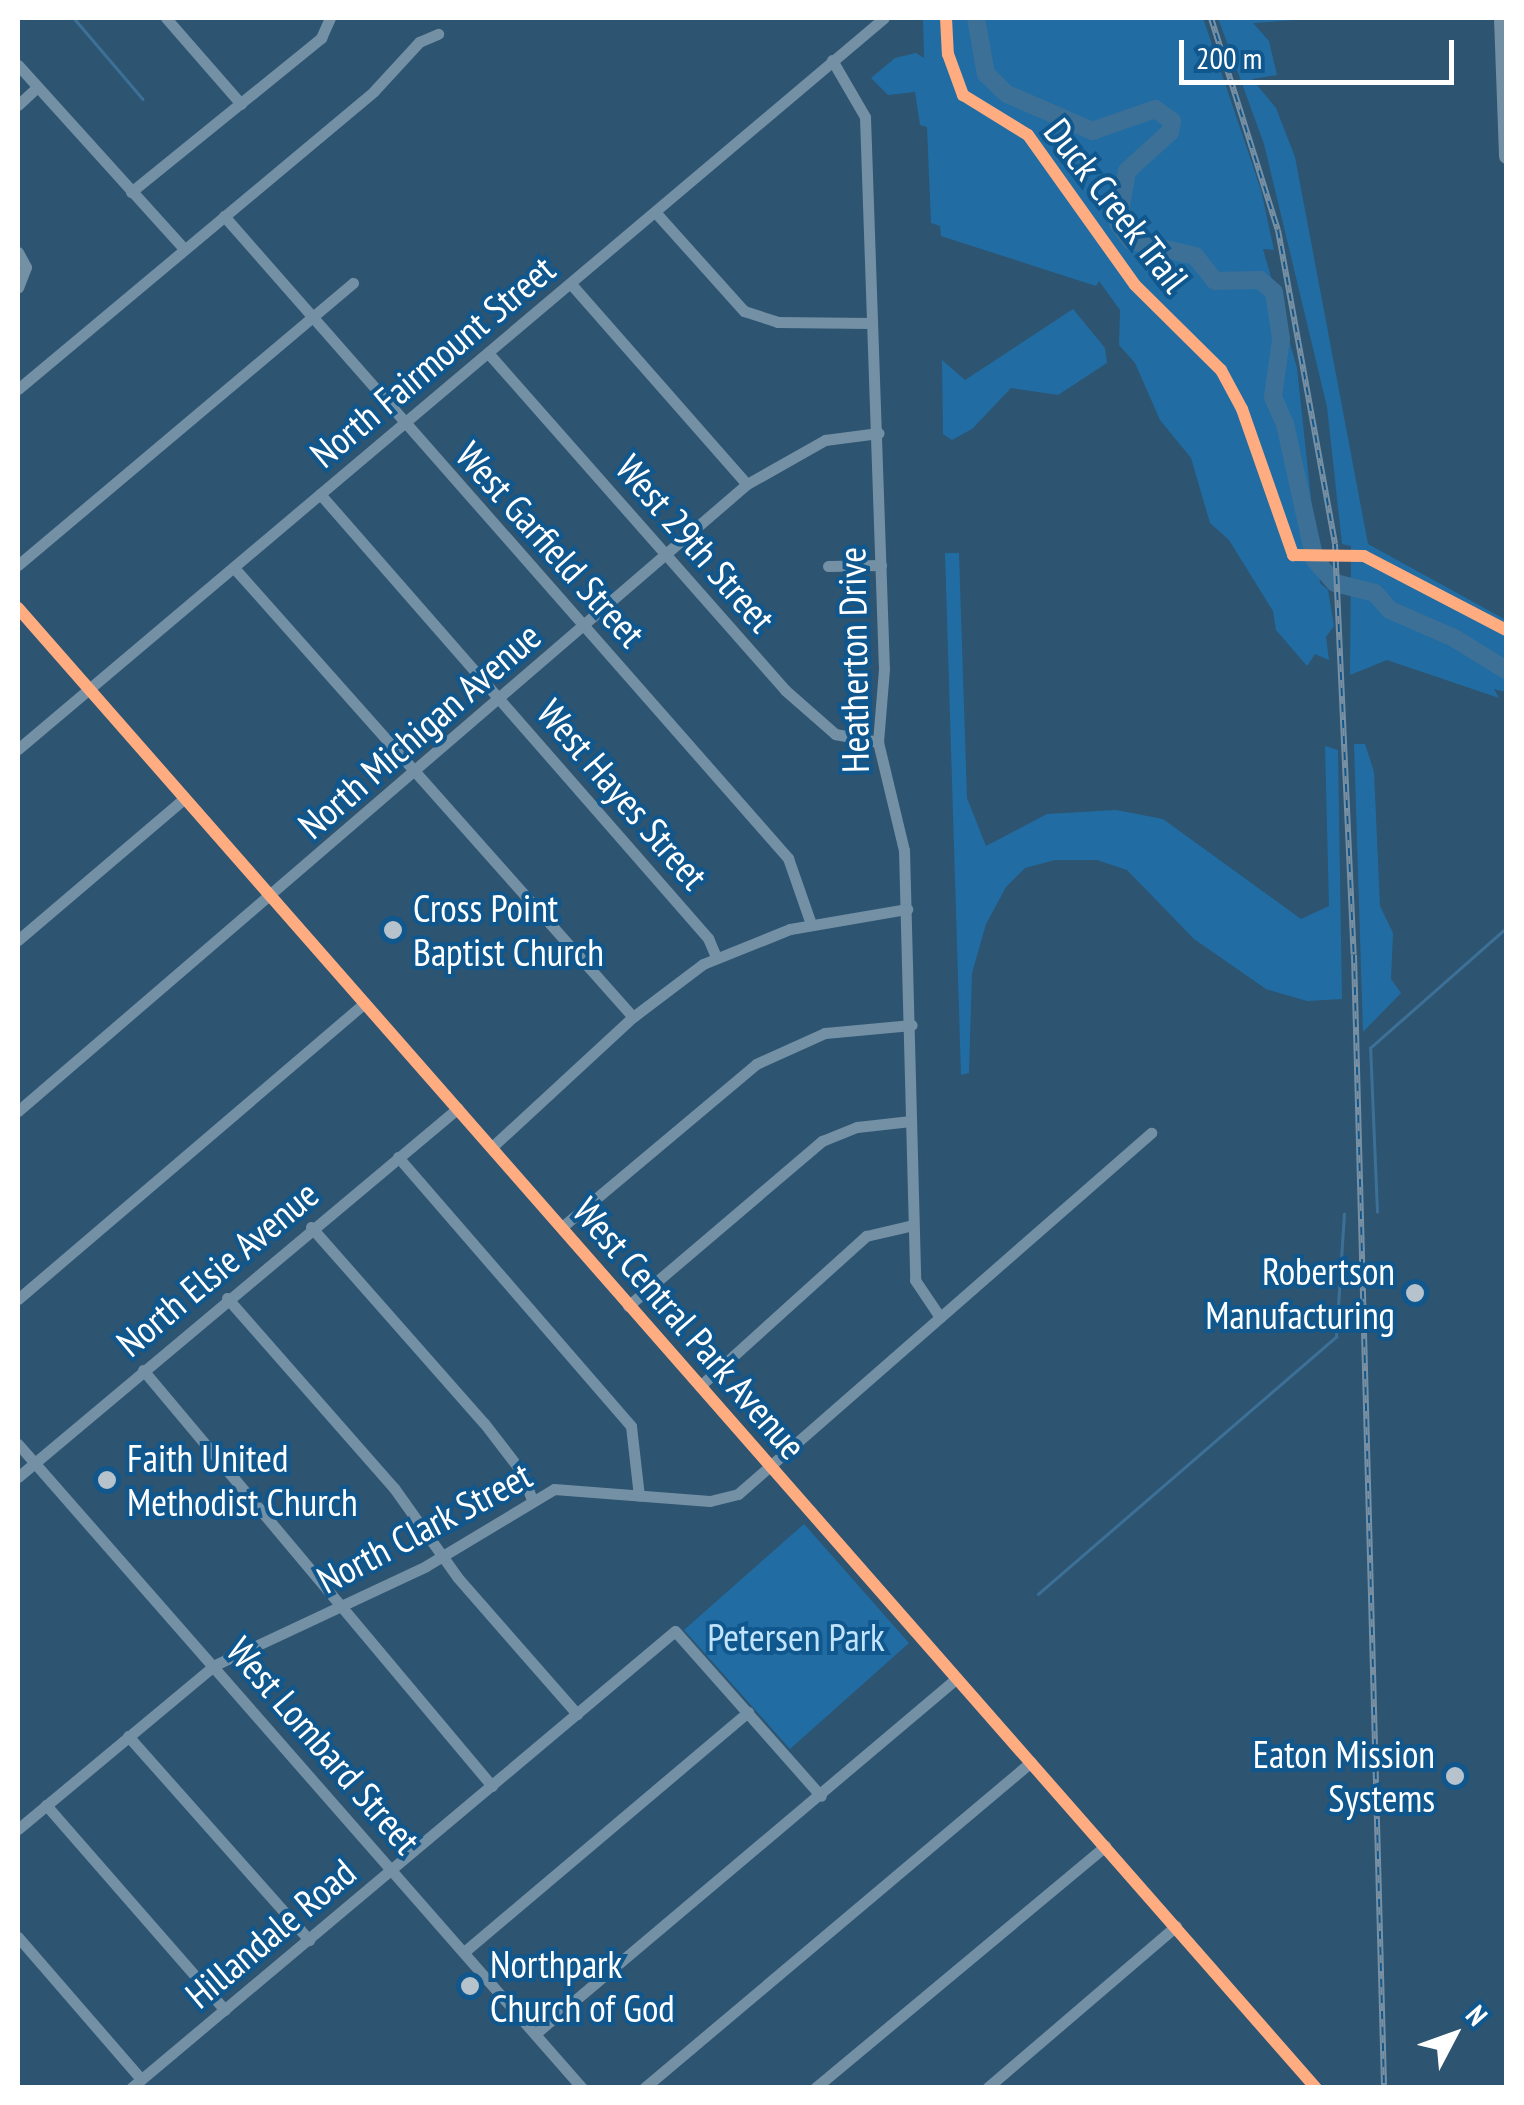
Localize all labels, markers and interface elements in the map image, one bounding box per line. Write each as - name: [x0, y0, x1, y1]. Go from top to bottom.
- scale bar: [1184, 20, 1459, 82]
- text: 200 m: [1196, 38, 1262, 77]
- street label: Duck Creek Trail: [1034, 108, 1200, 302]
- street label: North Fairmount Street: [301, 246, 563, 476]
- street label: West Garfield Street: [447, 432, 655, 656]
- street label: West 29th Street: [607, 445, 785, 641]
- street label: Heatherton Drive: [828, 547, 878, 773]
- street label: North Michigan Avenue: [288, 612, 550, 848]
- street label: West Hayes Street: [528, 690, 718, 898]
- place label: Cross Point Baptist Church: [413, 885, 604, 974]
- marker: Cross Point Baptist Church: [382, 919, 404, 941]
- street label: North Elsie Avenue: [107, 1170, 327, 1366]
- street label: West Central Park Avenue: [563, 1187, 817, 1469]
- place label: Robertson Manufacturing: [1205, 1248, 1395, 1338]
- marker: Robertson Manufacturing: [1404, 1282, 1426, 1304]
- place label: Faith United Methodist Church: [127, 1435, 358, 1525]
- street label: North Clark Street: [309, 1451, 539, 1603]
- marker: Faith United Methodist Church: [96, 1469, 118, 1491]
- park label: Petersen Park: [707, 1614, 885, 1660]
- street label: West Lombard Street: [218, 1628, 430, 1862]
- place label: Eaton Mission Systems: [1253, 1731, 1435, 1820]
- marker: Eaton Mission Systems: [1444, 1765, 1466, 1787]
- street label: Hillandale Road: [176, 1849, 364, 2017]
- place label: Northpark Church of God: [490, 1941, 675, 2030]
- marker: Northpark Church of God: [459, 1975, 481, 1997]
- north arrow: [1404, 1985, 1504, 2085]
- text: N: [1458, 1997, 1496, 2033]

